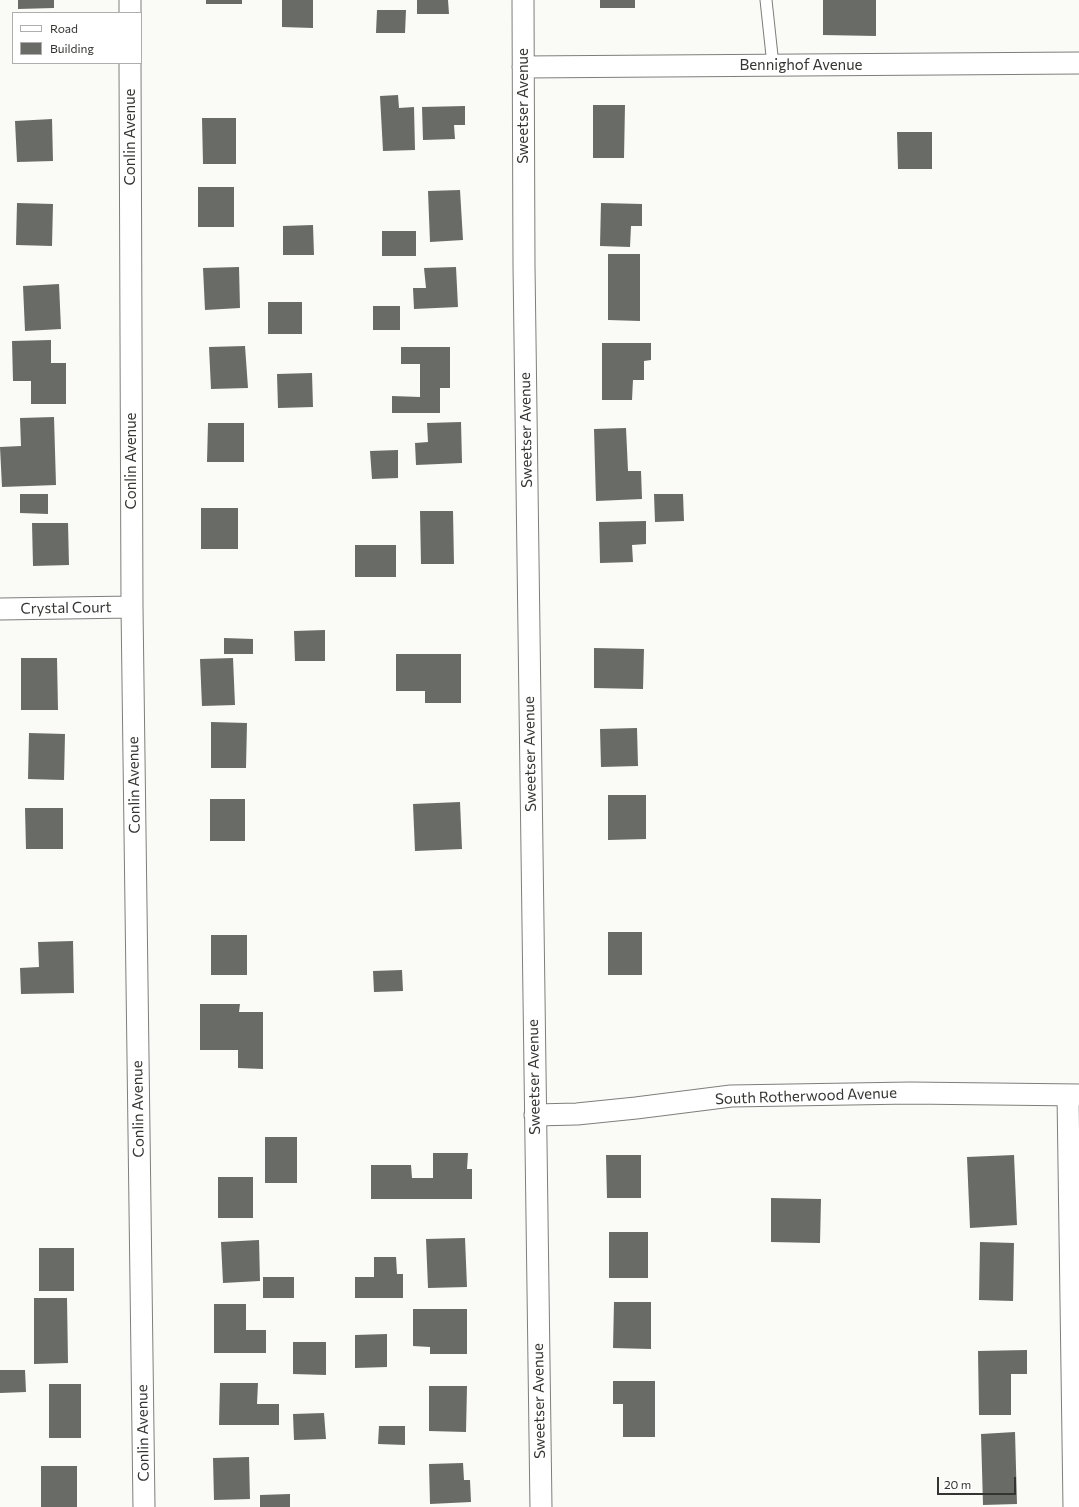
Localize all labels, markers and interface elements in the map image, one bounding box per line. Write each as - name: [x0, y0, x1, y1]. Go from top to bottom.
- legend: [12, 12, 142, 64]
- text: Road: [50, 21, 78, 35]
- text: Building: [50, 41, 94, 55]
- street label: Sweetser Avenue: [514, 48, 532, 164]
- street label: Bennighof Avenue: [739, 56, 863, 74]
- street label: Conlin Avenue: [121, 89, 139, 185]
- street label: Sweetser Avenue: [516, 372, 536, 488]
- street label: Conlin Avenue: [122, 413, 140, 509]
- street label: Crystal Court: [20, 598, 112, 618]
- street label: Sweetser Avenue: [520, 696, 540, 812]
- street label: Conlin Avenue: [124, 736, 144, 834]
- street label: Sweetser Avenue: [524, 1019, 544, 1135]
- street label: Conlin Avenue: [128, 1060, 148, 1158]
- street label: South Rotherwood Avenue: [715, 1084, 897, 1108]
- street label: Sweetser Avenue: [529, 1343, 549, 1459]
- street label: Conlin Avenue: [133, 1384, 153, 1482]
- scale bar: [939, 1469, 1018, 1495]
- text: 20 m: [944, 1477, 971, 1491]

